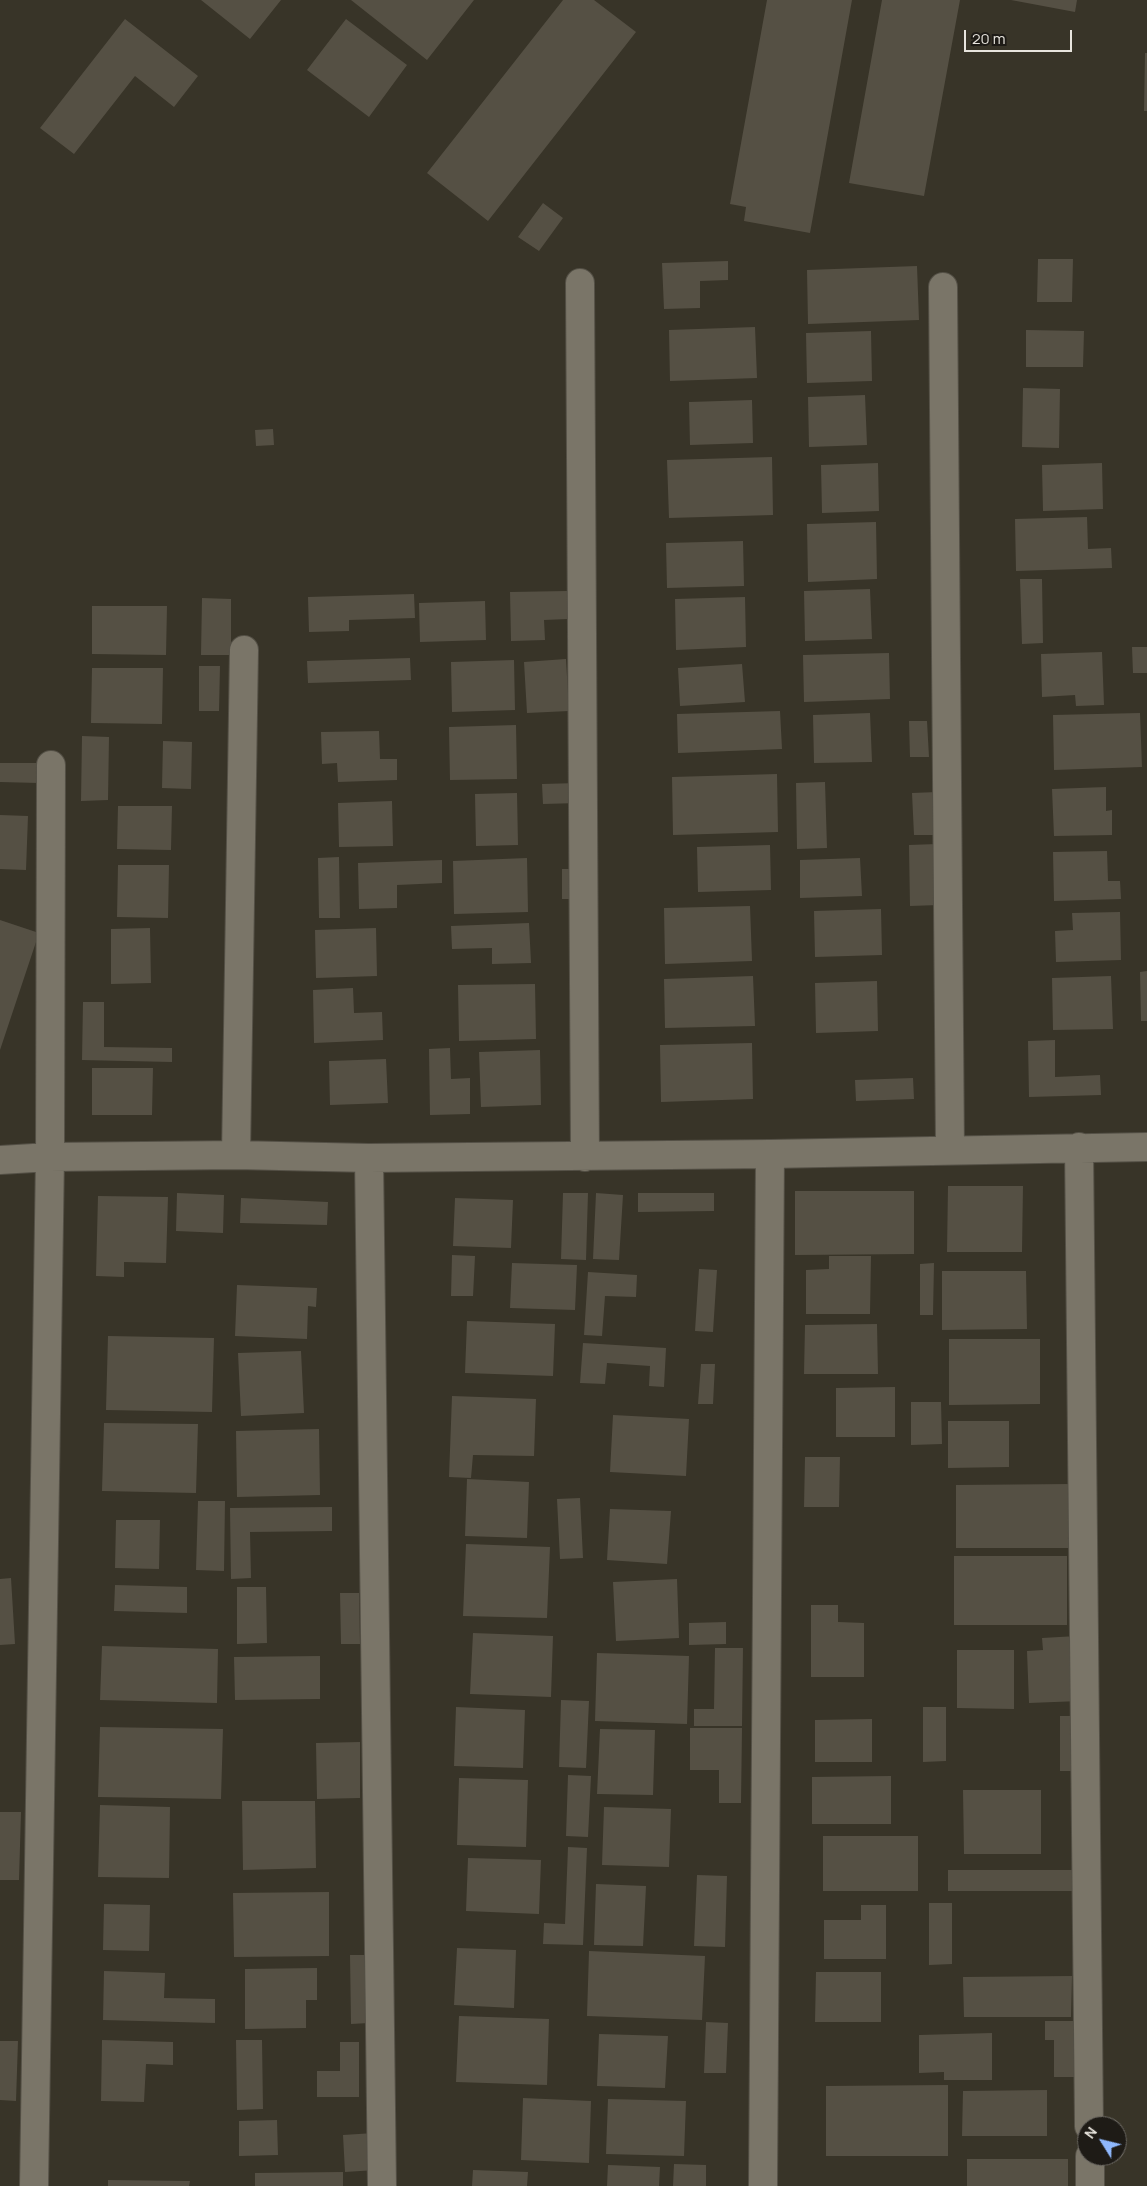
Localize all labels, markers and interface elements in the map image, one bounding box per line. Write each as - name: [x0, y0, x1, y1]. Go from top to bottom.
- scale bar: [967, 20, 1074, 52]
- text: 20 m: [972, 28, 1005, 49]
- north arrow: [1077, 2116, 1127, 2166]
- text: N: [1080, 2123, 1101, 2142]

